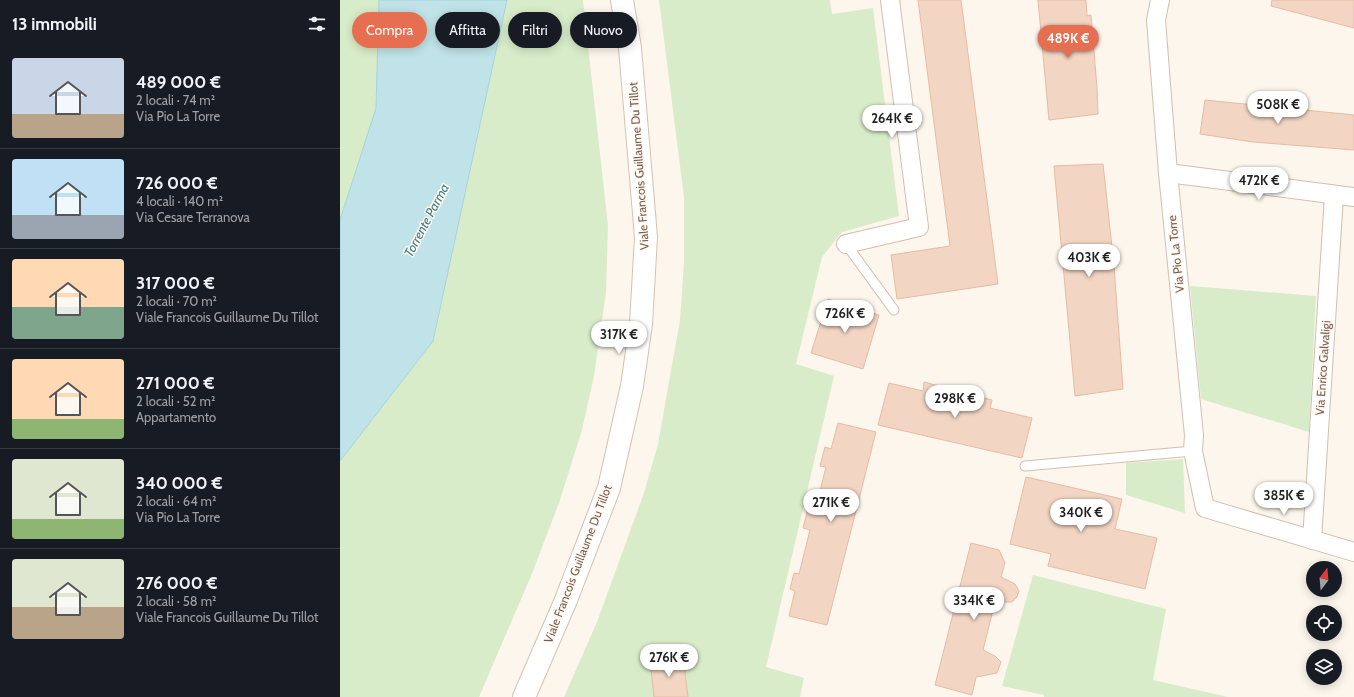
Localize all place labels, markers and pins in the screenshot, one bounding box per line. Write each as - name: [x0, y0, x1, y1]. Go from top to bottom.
- pin: 489K €: [1035, 25, 1101, 59]
- pin: 508K €: [1245, 91, 1311, 125]
- pin: 264K €: [859, 105, 925, 139]
- pin: 472K €: [1226, 167, 1292, 201]
- pin: 403K €: [1056, 244, 1122, 278]
- pin: 726K €: [812, 300, 878, 334]
- pin: 317K €: [586, 321, 652, 355]
- pin: 298K €: [922, 385, 988, 419]
- pin: 385K €: [1251, 482, 1317, 516]
- pin: 271K €: [798, 489, 864, 523]
- pin: 340K €: [1048, 499, 1114, 533]
- pin: 334K €: [941, 587, 1007, 621]
- pin: 276K €: [636, 644, 702, 678]

